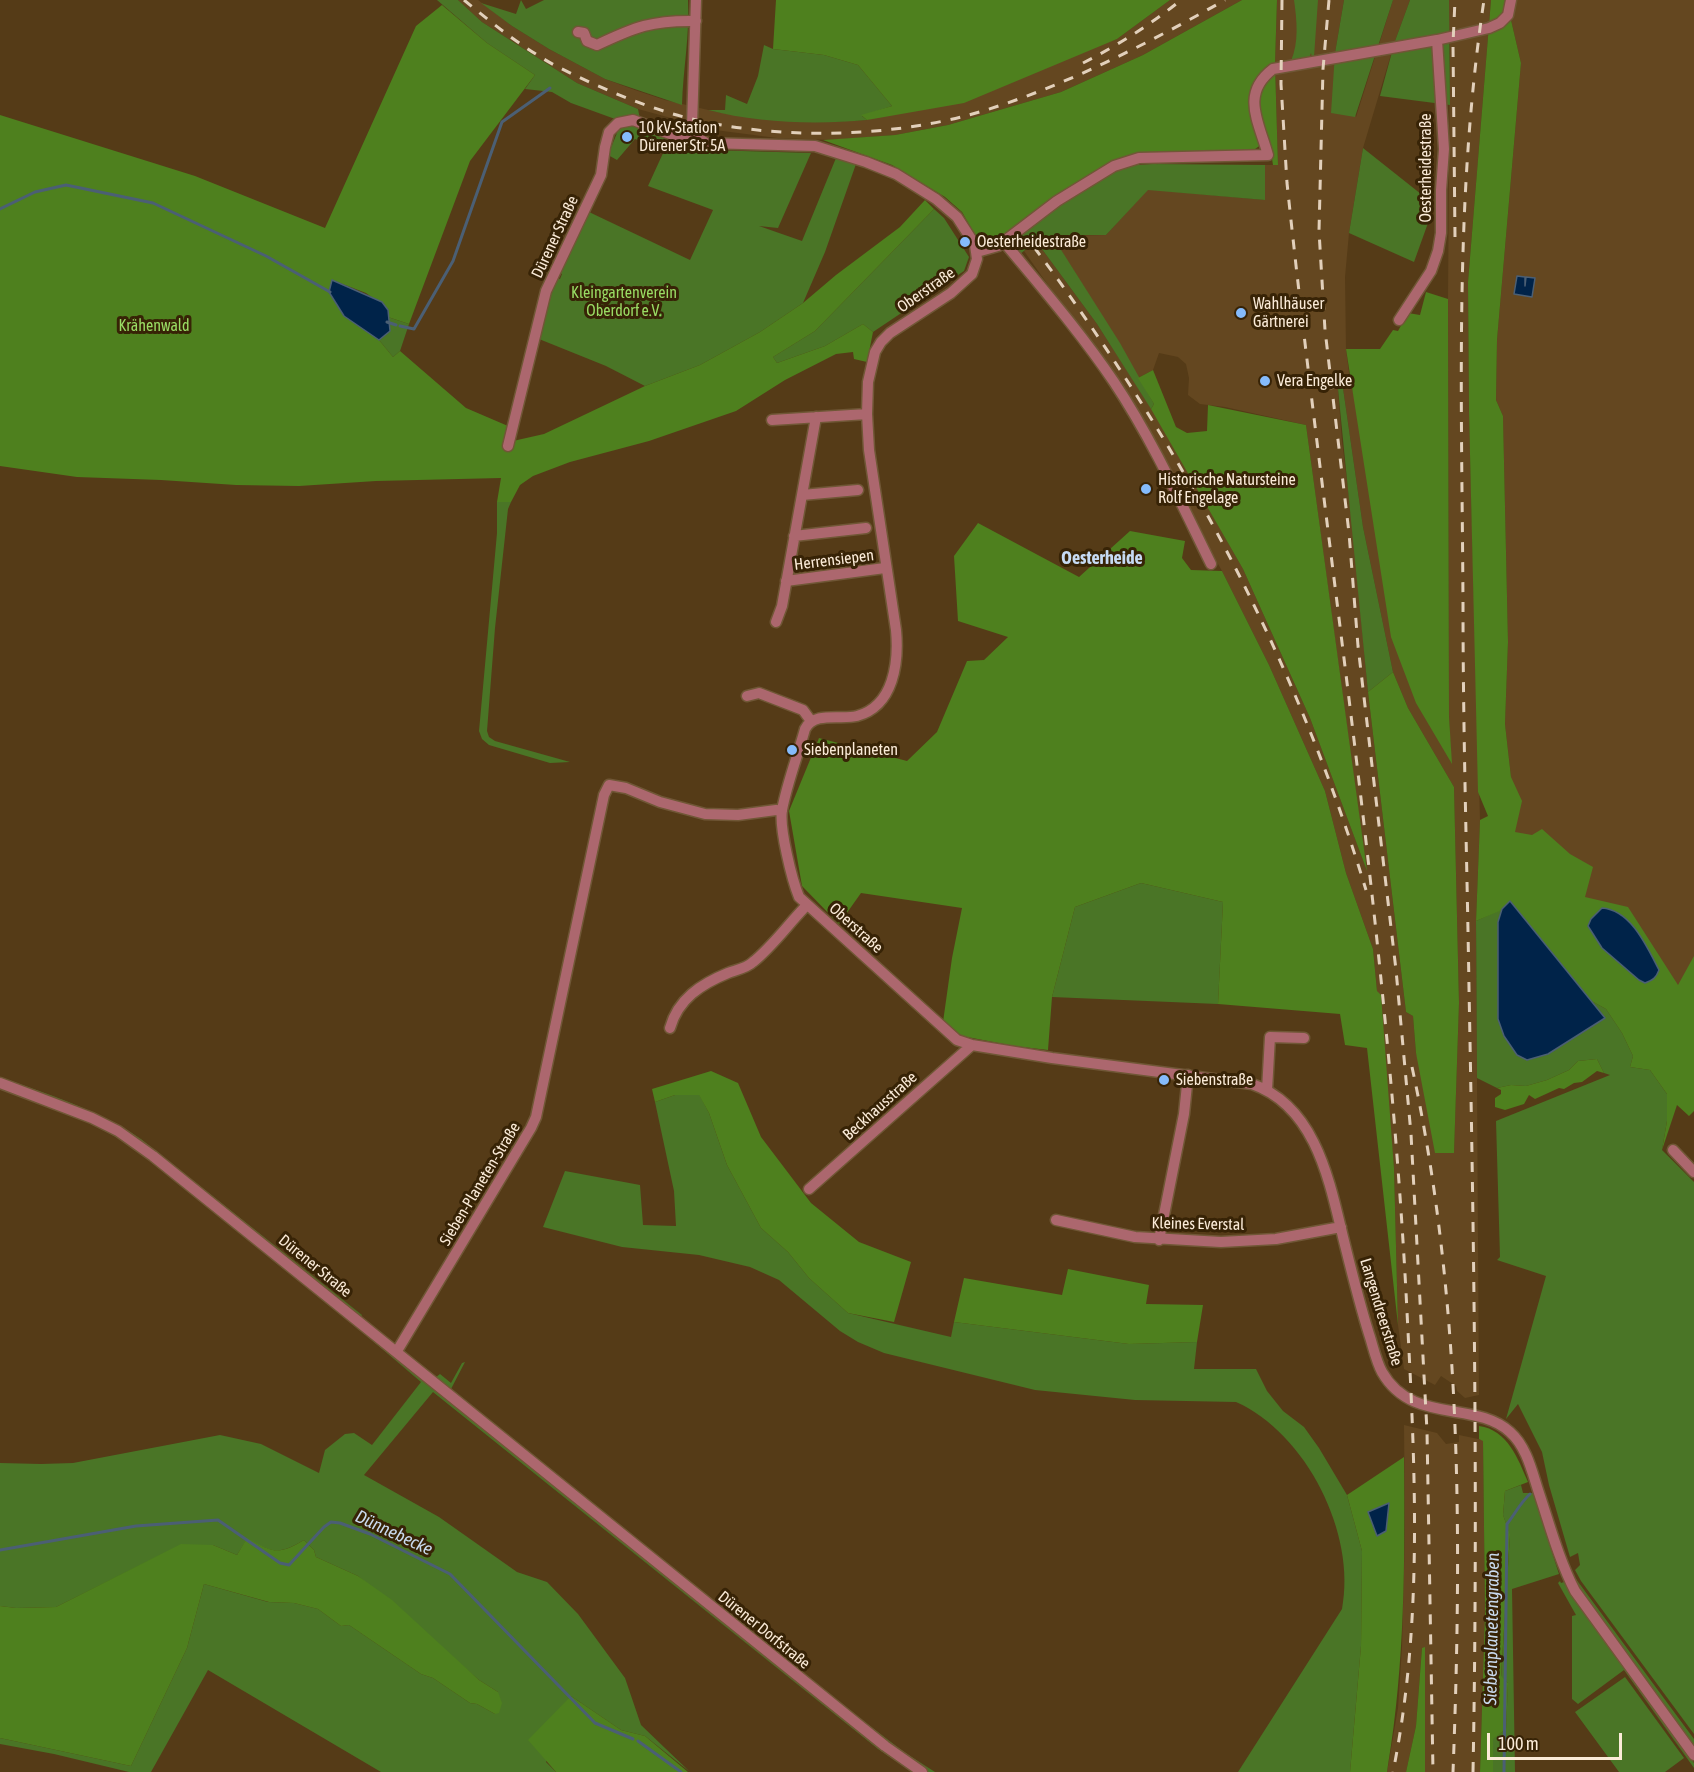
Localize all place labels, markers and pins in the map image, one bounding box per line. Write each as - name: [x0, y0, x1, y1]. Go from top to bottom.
- place label: 10 kV-Station Dürener Str. 5A: [639, 118, 725, 156]
- marker: 10 kV-Station Dürener Str. 5A: [620, 130, 634, 144]
- place label: Oesterheidestraße: [977, 232, 1086, 252]
- marker: Oesterheidestraße: [958, 235, 972, 249]
- place label: Wahlhäuser Gärtnerei: [1253, 294, 1324, 332]
- marker: Wahlhäuser Gärtnerei: [1234, 306, 1248, 320]
- place label: Vera Engelke: [1277, 371, 1352, 391]
- marker: Vera Engelke: [1258, 374, 1272, 388]
- place label: Historische Natursteine Rolf Engelage: [1158, 470, 1296, 508]
- marker: Historische Natursteine Rolf Engelage: [1139, 482, 1153, 496]
- place label: Siebenplaneten: [804, 740, 898, 760]
- marker: Siebenplaneten: [785, 743, 799, 757]
- place label: Siebenstraße: [1176, 1070, 1253, 1090]
- marker: Siebenstraße: [1157, 1073, 1171, 1087]

